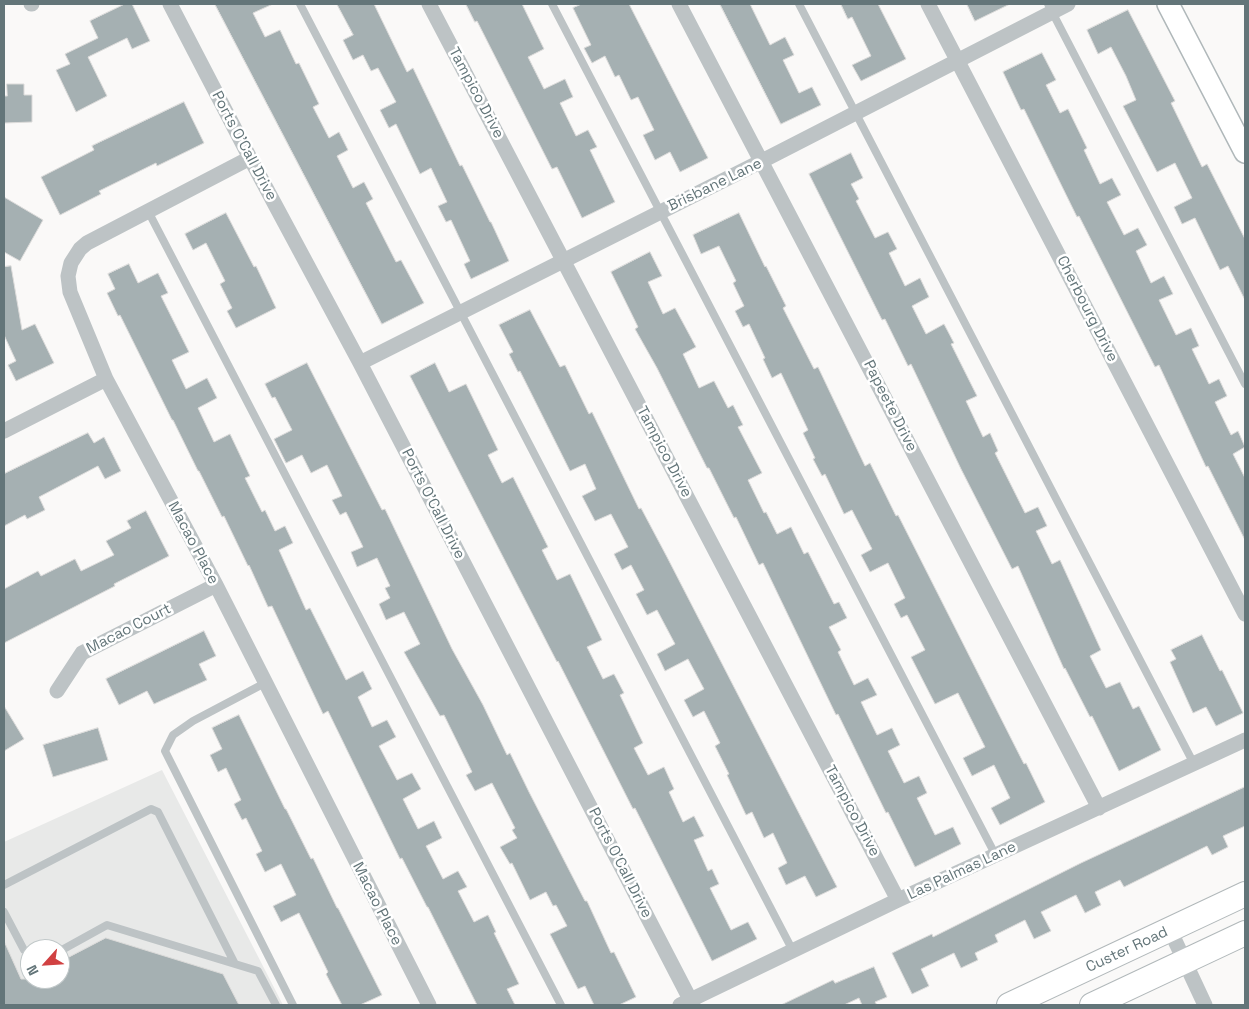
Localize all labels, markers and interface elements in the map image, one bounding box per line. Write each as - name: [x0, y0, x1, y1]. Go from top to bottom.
- street label: Tampico Drive: [444, 44, 508, 142]
- street label: Ports O'Call Drive: [208, 88, 280, 204]
- street label: Brisbane Lane: [665, 154, 765, 216]
- street label: Cherbourg Drive: [1053, 253, 1121, 365]
- street label: Papeete Drive: [859, 357, 921, 455]
- street label: Tampico Drive: [632, 403, 696, 501]
- street label: Ports O'Call Drive: [397, 446, 469, 562]
- street label: Macao Place: [164, 499, 222, 587]
- street label: Macao Court: [84, 600, 174, 658]
- street label: Tampico Drive: [820, 762, 884, 860]
- street label: Ports O'Call Drive: [584, 805, 656, 921]
- street label: Las Palmas Lane: [905, 838, 1019, 904]
- street label: Macao Place: [348, 859, 406, 949]
- street label: Custer Road: [1083, 923, 1171, 977]
- north arrow: [20, 939, 70, 989]
- text: N: [22, 962, 43, 978]

